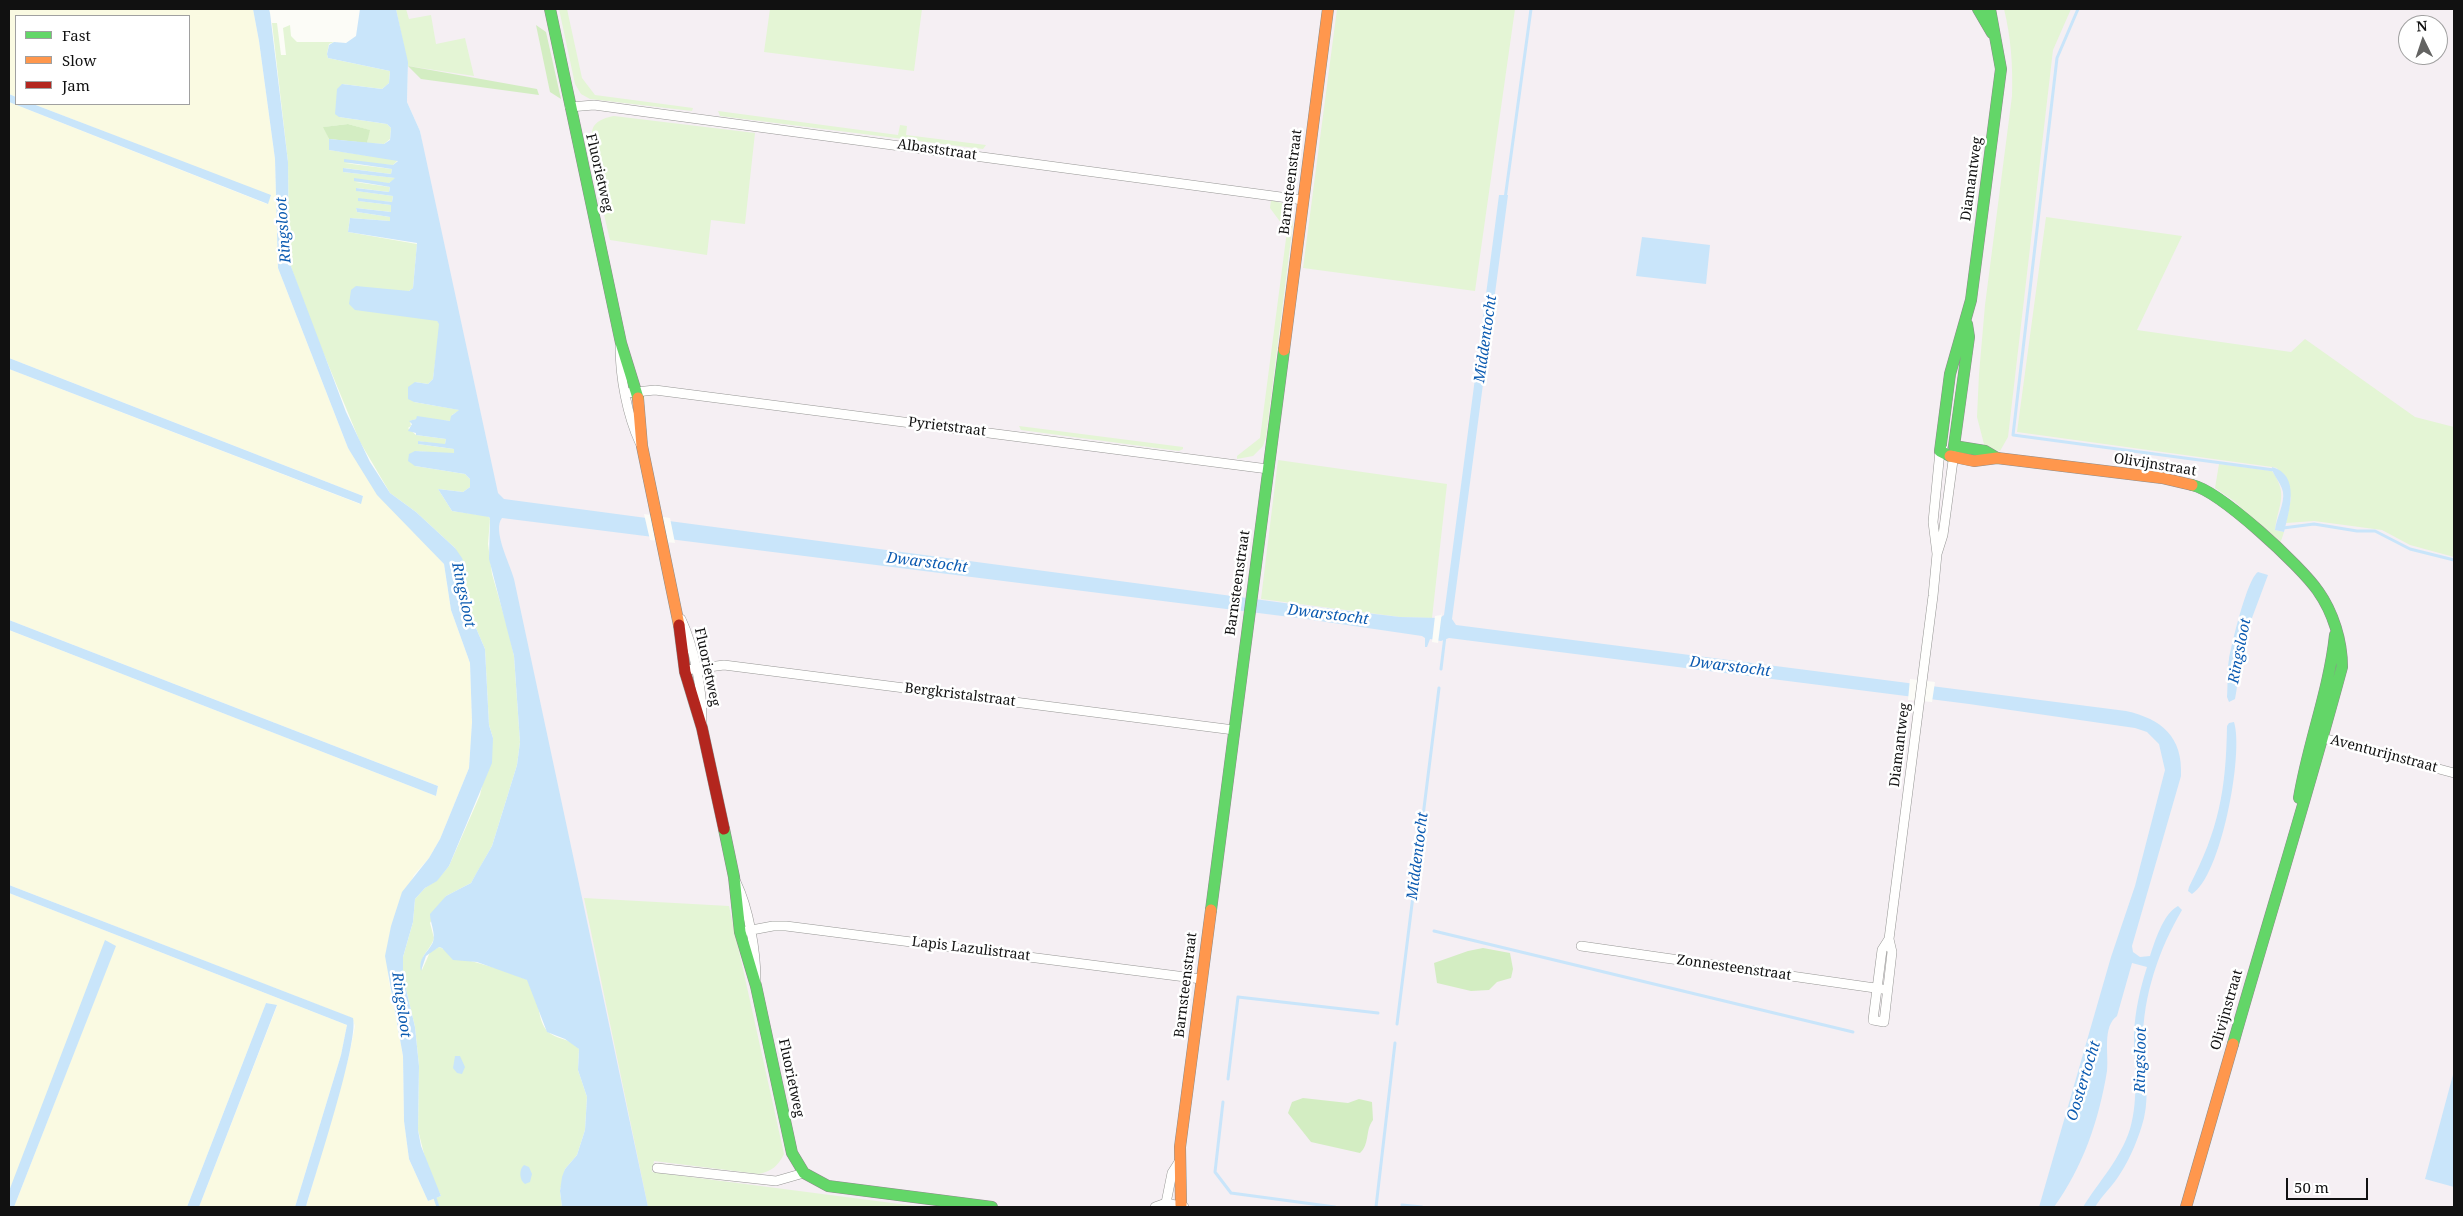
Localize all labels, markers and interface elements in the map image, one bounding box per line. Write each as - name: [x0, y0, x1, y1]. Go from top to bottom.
- legend: [15, 15, 190, 105]
- north arrow: [2398, 15, 2448, 65]
- text: N: [2416, 16, 2428, 35]
- text: Fast: [62, 25, 91, 45]
- text: Slow: [62, 50, 96, 70]
- text: Jam: [62, 75, 90, 95]
- street label: Barnsteenstraat: [1276, 128, 1306, 236]
- street label: Fluorietweg: [582, 132, 616, 214]
- street label: Albaststraat: [896, 136, 978, 164]
- street label: Diamantweg: [1958, 136, 1986, 222]
- water label: Ringsloot: [273, 196, 295, 264]
- water label: Middentocht: [1471, 294, 1501, 384]
- street label: Pyrietstraat: [907, 414, 987, 440]
- street label: Olivijnstraat: [2113, 450, 2197, 480]
- street label: Barnsteenstraat: [1222, 529, 1254, 637]
- water label: Dwarstocht: [885, 549, 969, 577]
- water label: Ringsloot: [447, 561, 479, 629]
- water label: Dwarstocht: [1286, 601, 1370, 629]
- water label: Ringsloot: [2225, 617, 2255, 685]
- street label: Fluorietweg: [690, 626, 724, 708]
- water label: Dwarstocht: [1688, 653, 1772, 681]
- street label: Bergkristalstraat: [904, 680, 1016, 710]
- street label: Diamantweg: [1887, 702, 1913, 788]
- street label: Aventurijnstraat: [2329, 732, 2439, 776]
- water label: Middentocht: [1404, 811, 1432, 901]
- street label: Barnsteenstraat: [1171, 931, 1201, 1039]
- street label: Lapis Lazulistraat: [911, 933, 1031, 965]
- street label: Zonnesteenstraat: [1676, 952, 1792, 984]
- street label: Olivijnstraat: [2207, 968, 2247, 1052]
- water label: Ringsloot: [387, 971, 415, 1039]
- water label: Ringsloot: [2131, 1027, 2151, 1093]
- street label: Fluorietweg: [774, 1037, 808, 1119]
- water label: Oostertocht: [2063, 1039, 2105, 1123]
- scale bar: [2288, 1168, 2370, 1200]
- text: 50 m: [2294, 1177, 2329, 1197]

